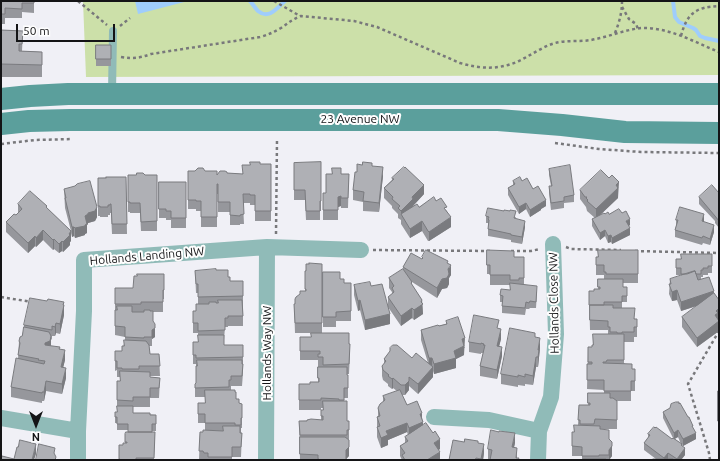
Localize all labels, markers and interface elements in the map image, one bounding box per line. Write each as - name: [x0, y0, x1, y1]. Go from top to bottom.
- scale bar: [18, 16, 117, 42]
- text: 50 m: [23, 24, 50, 37]
- street label: 23 Avenue NW: [320, 112, 400, 126]
- street label: Hollands Landing NW: [89, 244, 205, 268]
- street label: Hollands Close NW: [546, 252, 562, 354]
- street label: Hollands Way NW: [260, 306, 274, 400]
- north arrow: [16, 405, 56, 445]
- text: N: [32, 431, 40, 443]

